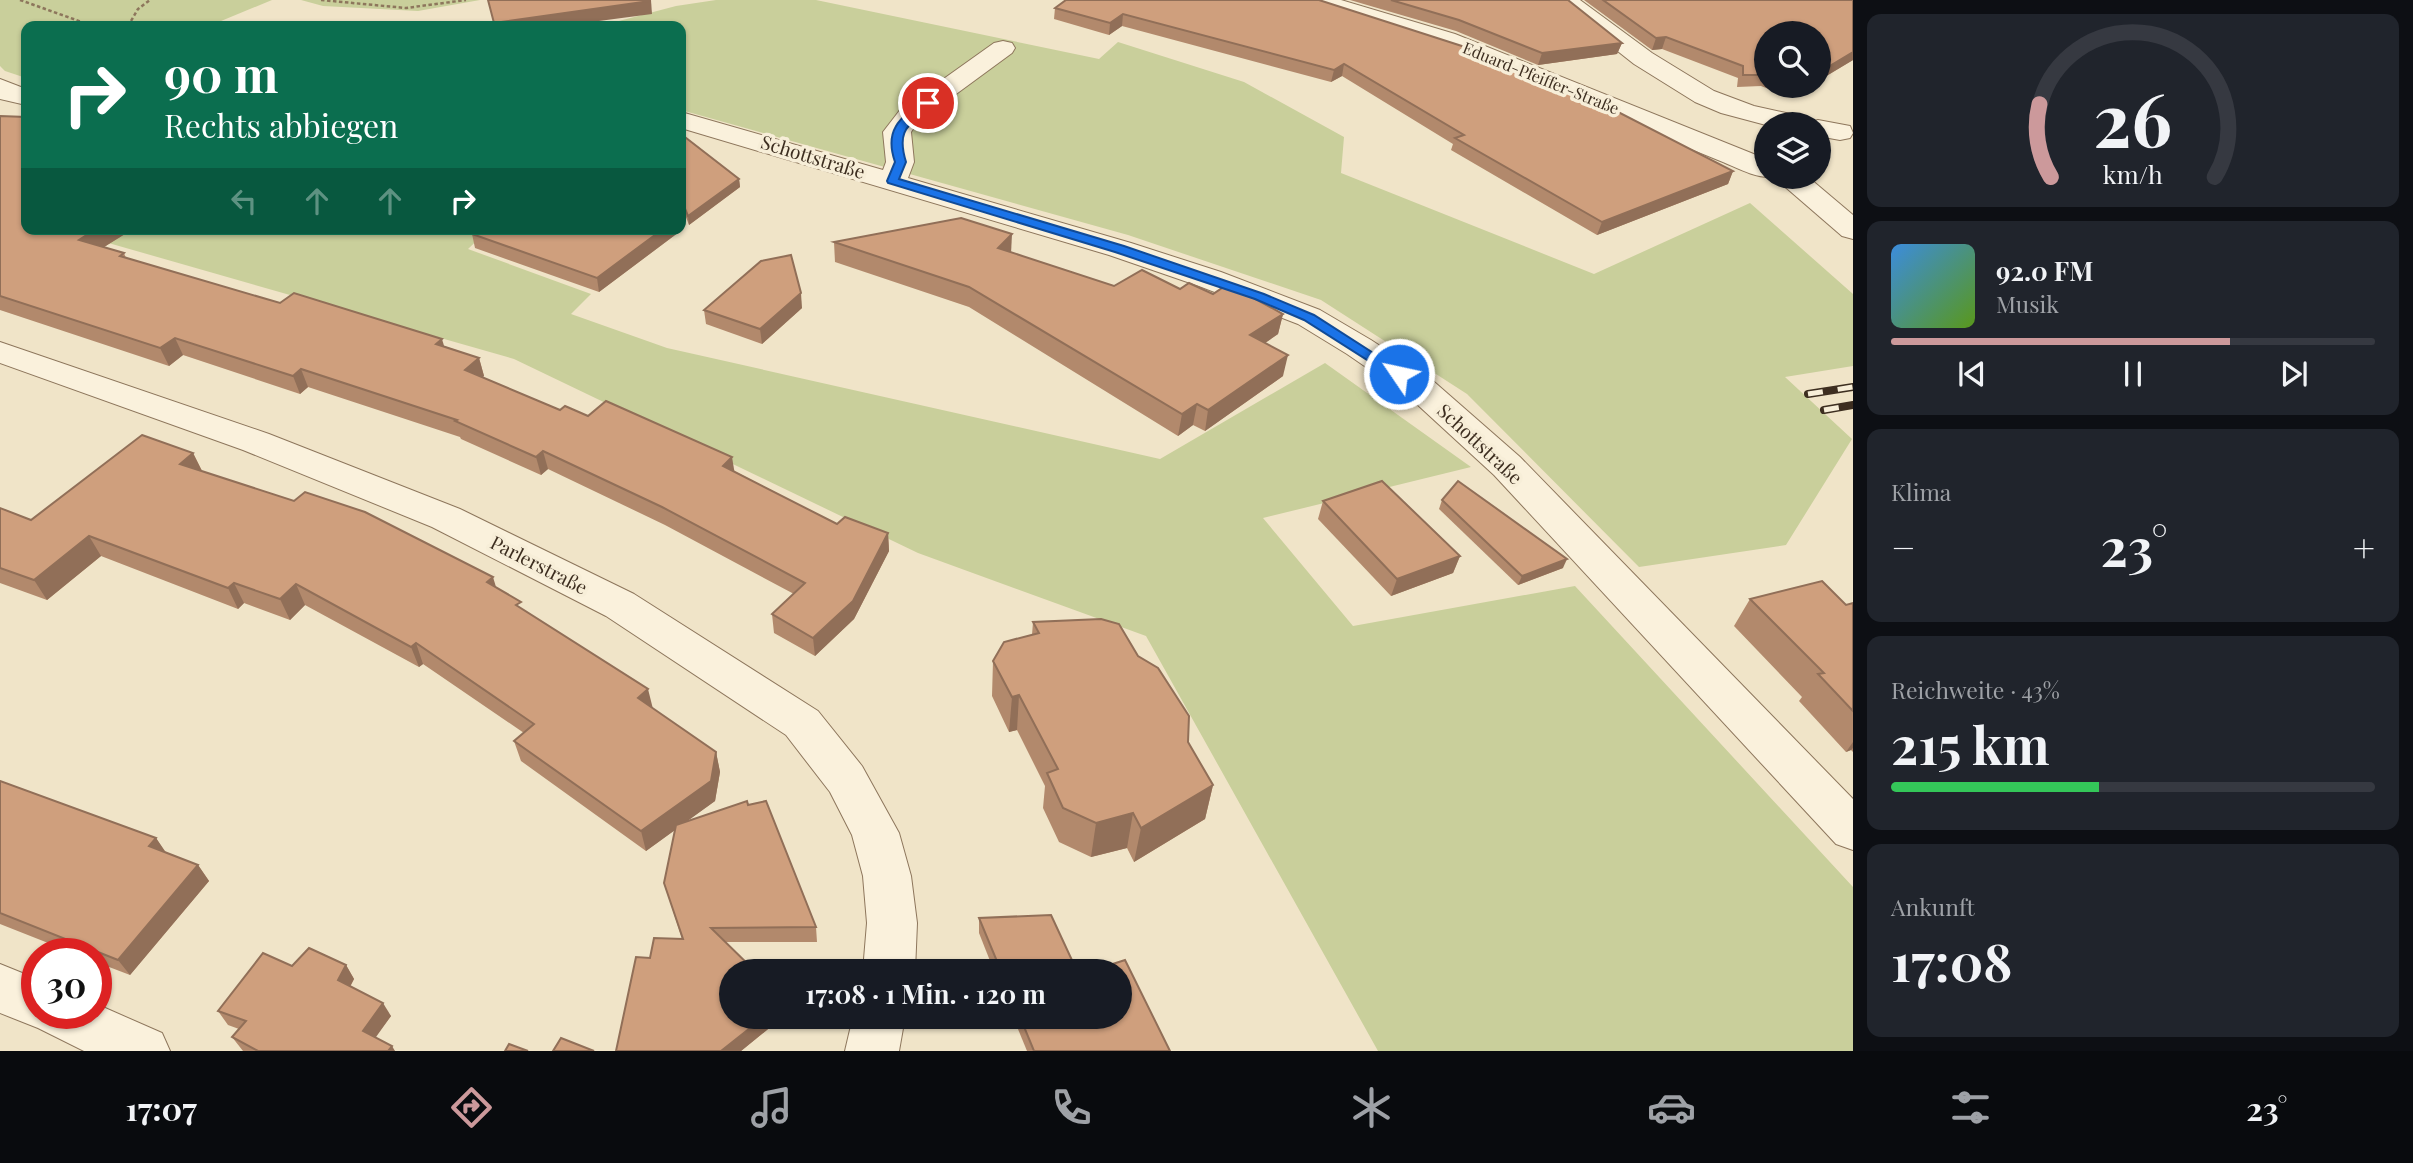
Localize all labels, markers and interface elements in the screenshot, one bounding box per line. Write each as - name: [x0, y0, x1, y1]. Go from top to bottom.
- map controls: [1754, 21, 1831, 189]
- button: search: [1754, 21, 1831, 98]
- street label: Eduard-Pfeiffer-Straße: [1460, 37, 1622, 119]
- text: 90 m: [164, 40, 278, 105]
- icon: right: [49, 49, 140, 140]
- text: 26: [2094, 68, 2172, 165]
- pin: [898, 73, 958, 133]
- icon: arrive: [909, 84, 947, 122]
- text: Rechts abbiegen: [164, 103, 398, 146]
- button: layers: [1754, 112, 1831, 189]
- street label: Schottstraße: [758, 128, 869, 184]
- text: km/h: [2103, 157, 2163, 190]
- icon: left: [225, 182, 263, 220]
- icon: ahead: [298, 182, 336, 220]
- icon: ahead: [371, 182, 409, 220]
- icon: right: [444, 182, 482, 220]
- text: 92.0 FM: [1996, 253, 2093, 288]
- text: Musik: [1996, 288, 2059, 319]
- position arrow: [1362, 337, 1436, 411]
- icon: previous: [1953, 355, 1991, 393]
- icon: pause: [2114, 355, 2152, 393]
- icon: next: [2275, 355, 2313, 393]
- street label: Schottstraße: [1432, 397, 1529, 489]
- text: Klima: [1891, 476, 1951, 507]
- text: 23°: [2101, 511, 2168, 580]
- text: −: [1891, 521, 1916, 572]
- text: +: [2353, 521, 2375, 572]
- street label: Parlerstraße: [486, 529, 592, 600]
- text: Reichweite · 43%: [1891, 674, 2060, 705]
- text: 215 km: [1891, 709, 2050, 778]
- text: Ankunft: [1891, 891, 1975, 922]
- text: 17:08: [1891, 926, 2012, 995]
- speed limit sign: 30: [21, 938, 112, 1029]
- text: 17:08 · 1 Min. · 120 m: [805, 976, 1046, 1011]
- icon: directions: [447, 1083, 496, 1132]
- icon: music: [747, 1083, 796, 1132]
- icon: phone: [1047, 1083, 1096, 1132]
- icon: climate: [1347, 1083, 1396, 1132]
- icon: car: [1647, 1083, 1696, 1132]
- icon: filters: [1946, 1083, 1995, 1132]
- text: 17:07: [125, 1086, 197, 1129]
- text: 23°: [2246, 1086, 2288, 1129]

